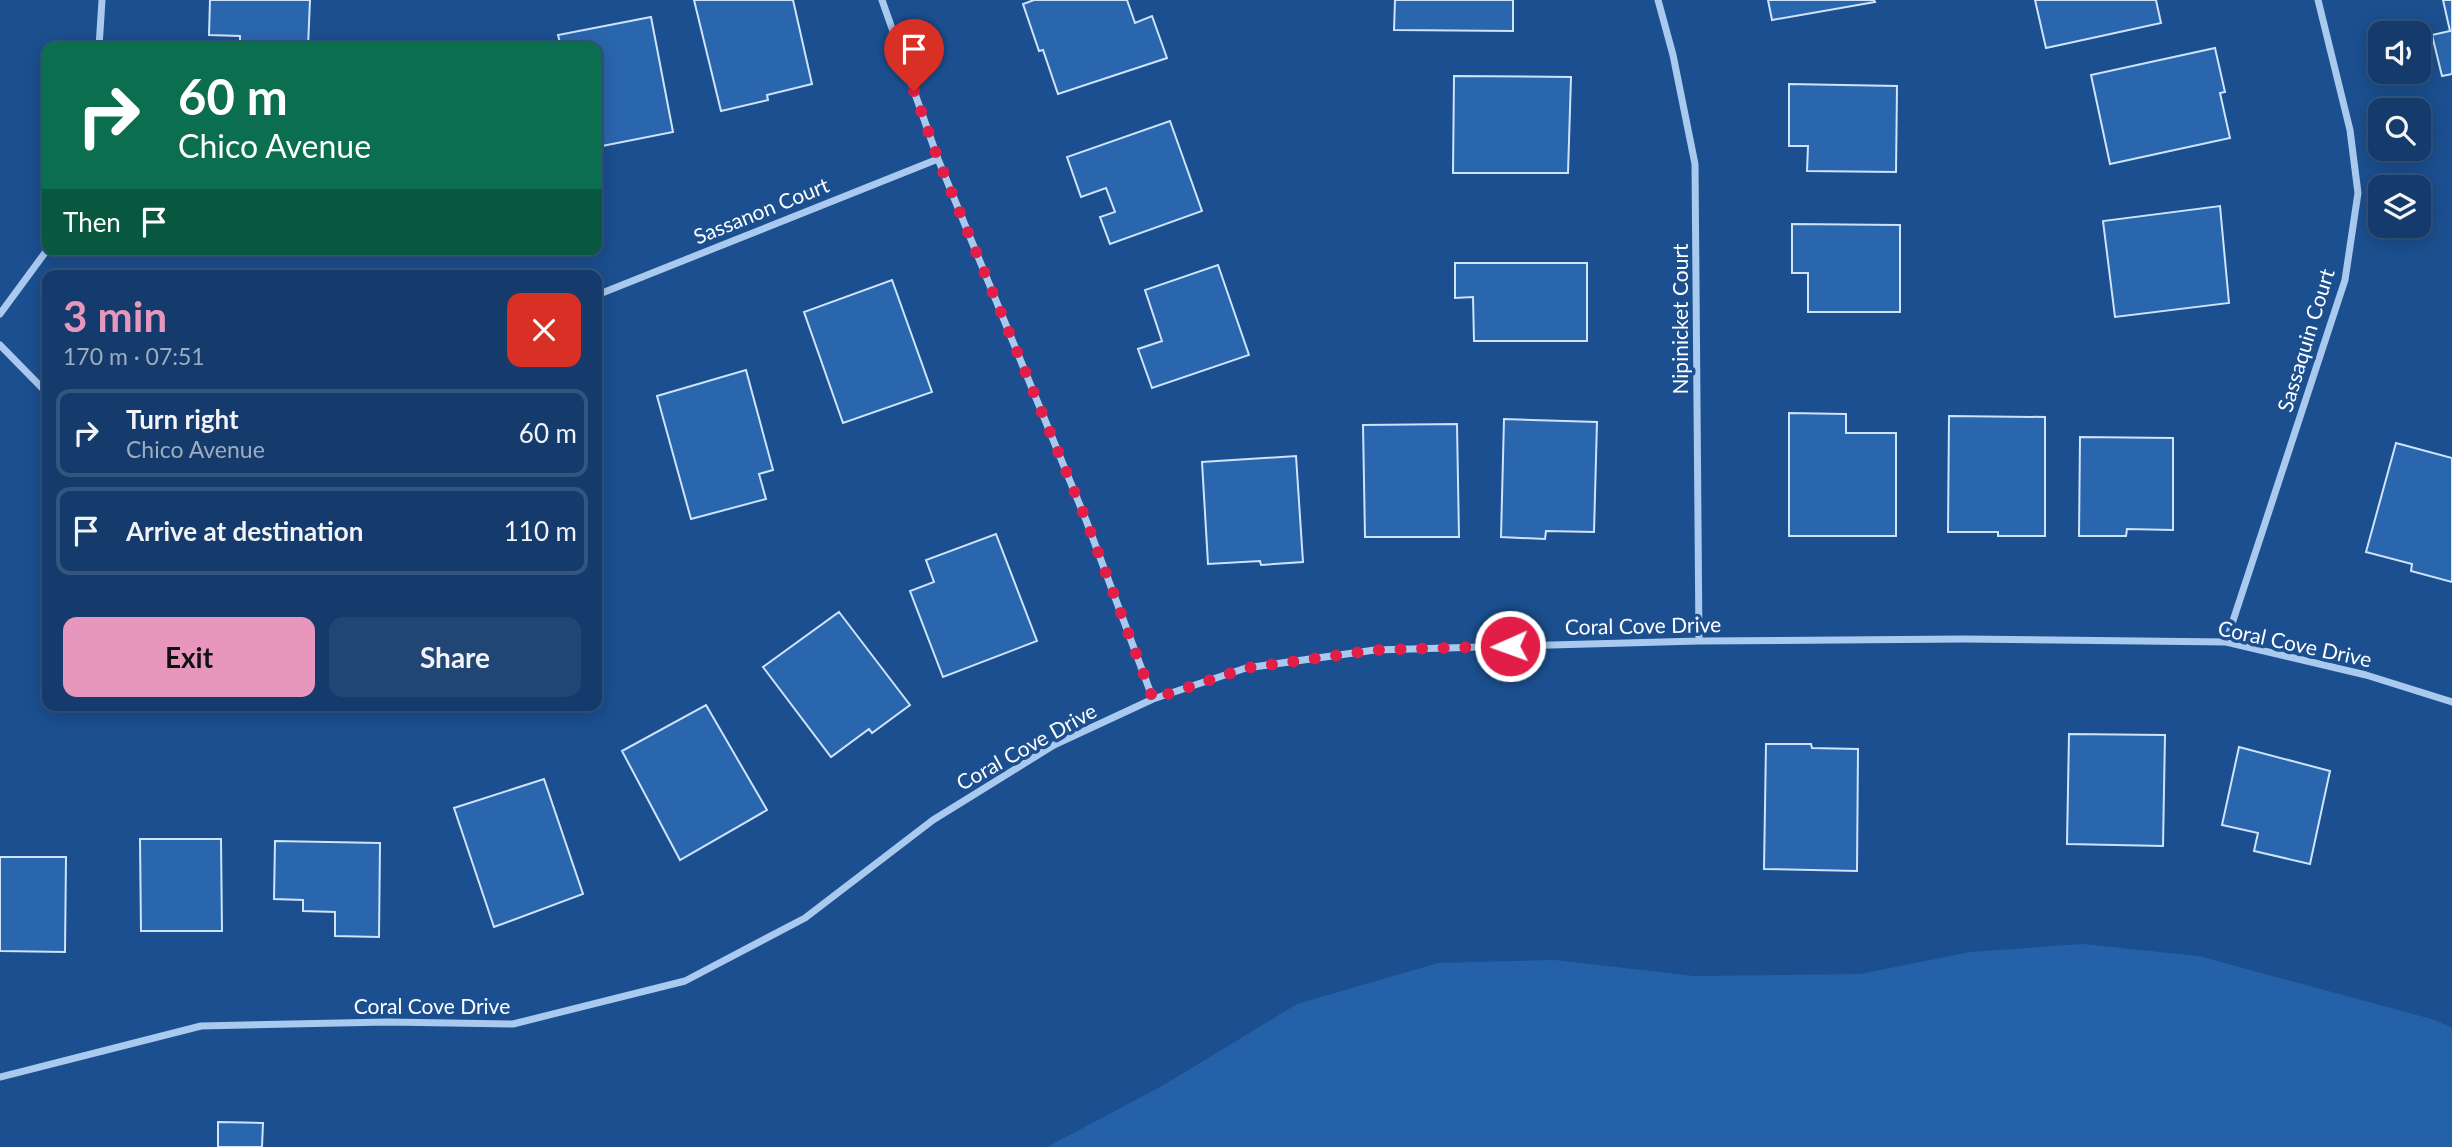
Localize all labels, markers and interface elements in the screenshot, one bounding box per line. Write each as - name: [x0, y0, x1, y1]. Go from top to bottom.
- pin: [884, 19, 944, 91]
- map controls: [2368, 21, 2431, 238]
- button: sound: [2368, 21, 2431, 84]
- icon: arrive: [895, 30, 933, 68]
- text: 60 m: [178, 67, 288, 125]
- icon: right: [63, 70, 154, 161]
- button: search: [2368, 98, 2431, 161]
- text: Chico Avenue: [178, 126, 371, 165]
- street label: Sassanon Court: [690, 171, 833, 248]
- button: layers: [2368, 175, 2431, 238]
- icon: arrive: [135, 203, 173, 241]
- text: Then: [63, 206, 121, 238]
- street label: Nipinicket Court: [1667, 243, 1692, 395]
- street label: Sassaquin Court: [2271, 265, 2339, 415]
- text: 3 min: [63, 291, 167, 341]
- button: close: [507, 293, 581, 367]
- text: 170 m · 07:51: [63, 342, 205, 370]
- text: Turn right: [126, 403, 239, 435]
- icon: right: [67, 414, 105, 452]
- text: 60 m: [519, 417, 577, 449]
- text: Chico Avenue: [126, 435, 265, 463]
- icon: arrive: [67, 512, 105, 550]
- text: Arrive at destination: [126, 515, 363, 547]
- text: 110 m: [504, 515, 577, 547]
- position arrow: [1473, 609, 1547, 683]
- street label: Coral Cove Drive: [1565, 611, 1721, 639]
- street label: Coral Cove Drive: [2216, 615, 2374, 671]
- button: Exit: [63, 617, 315, 697]
- button: Share: [329, 617, 581, 697]
- street label: Coral Cove Drive: [952, 697, 1100, 795]
- street label: Coral Cove Drive: [354, 993, 510, 1018]

